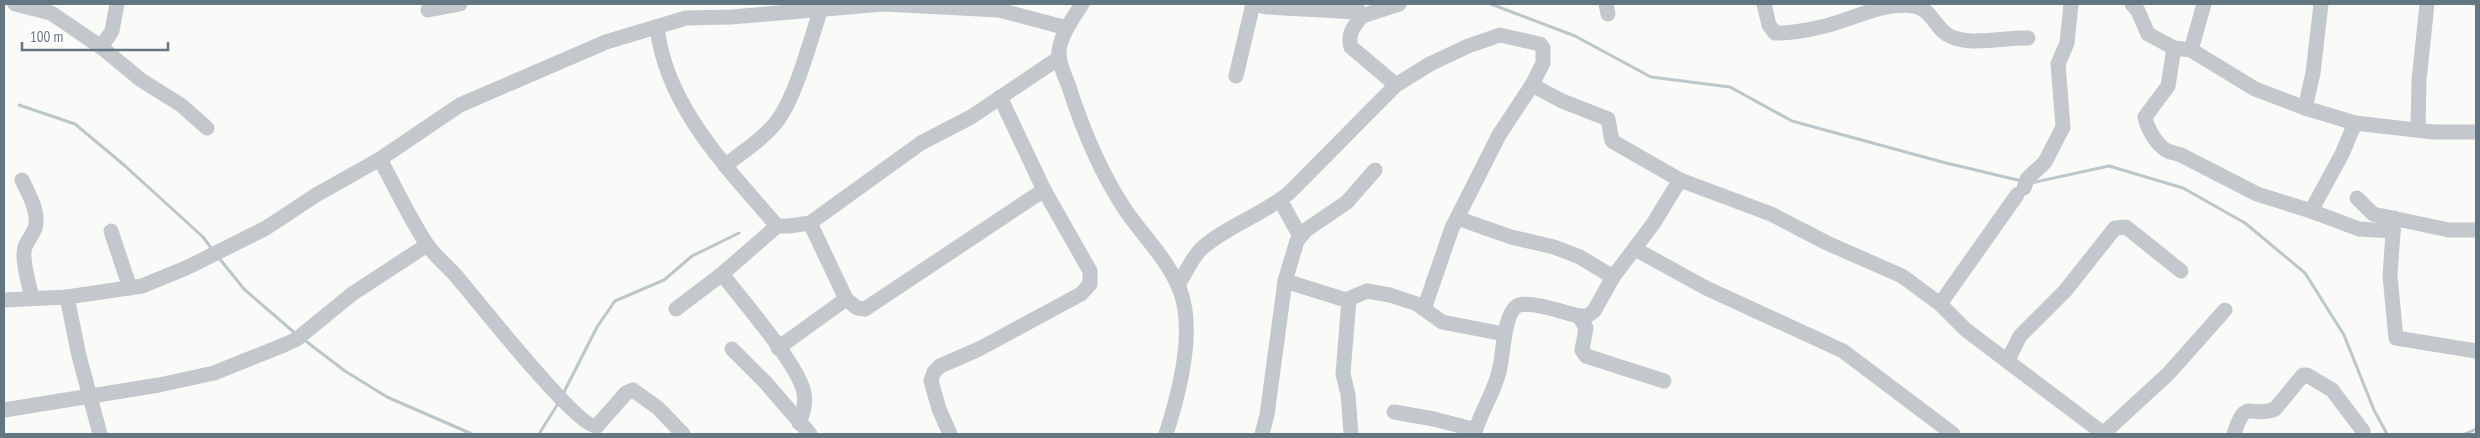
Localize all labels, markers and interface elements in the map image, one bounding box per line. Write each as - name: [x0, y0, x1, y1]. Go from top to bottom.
- scale bar: [22, 20, 169, 52]
- text: 100 m: [30, 27, 63, 46]

